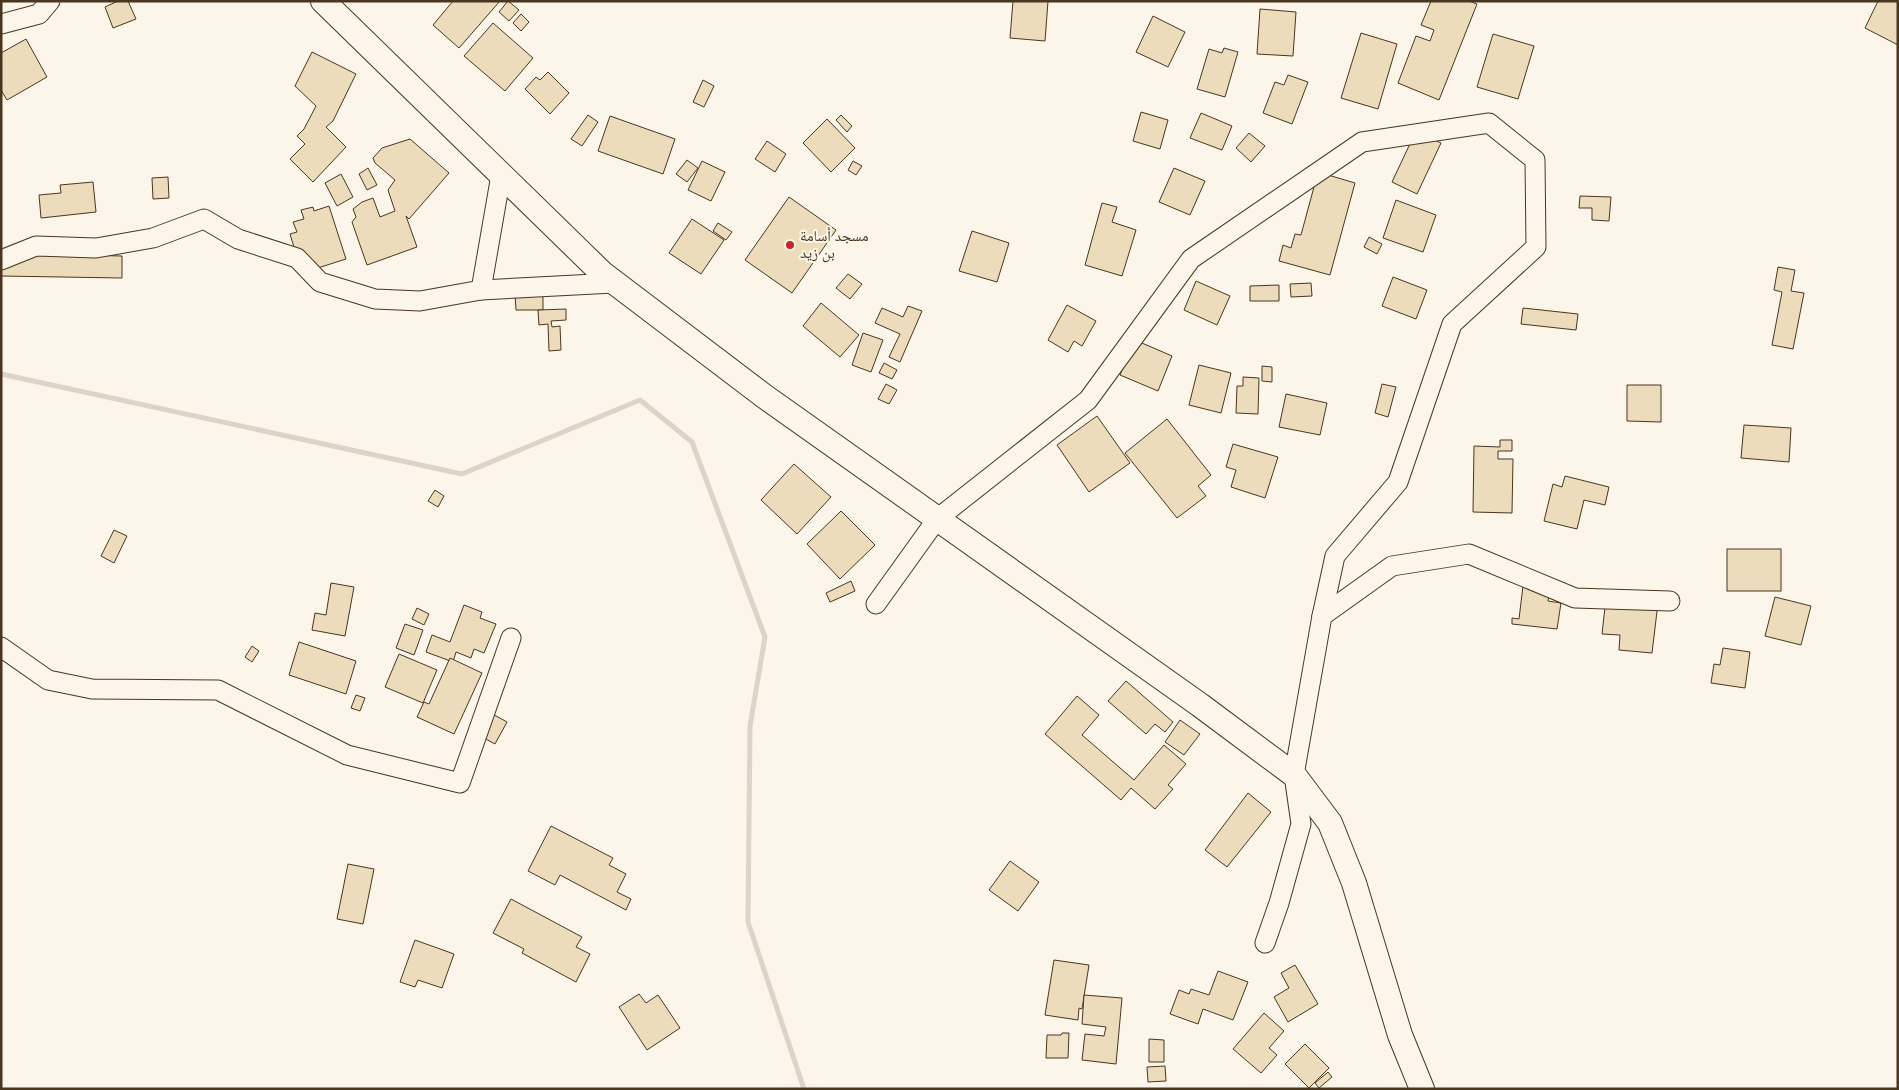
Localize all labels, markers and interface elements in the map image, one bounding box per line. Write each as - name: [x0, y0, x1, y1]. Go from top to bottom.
- place label: مسجد أسامة بن زيد: [800, 227, 869, 263]
- marker: مسجد أسامة بن زيد: [784, 239, 796, 251]

